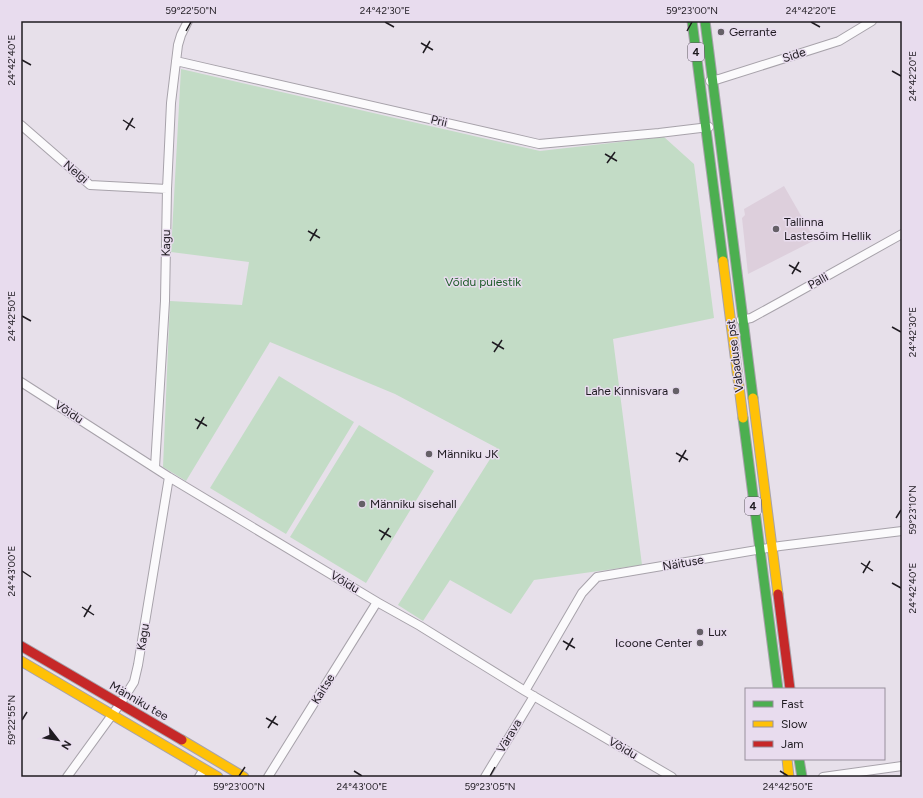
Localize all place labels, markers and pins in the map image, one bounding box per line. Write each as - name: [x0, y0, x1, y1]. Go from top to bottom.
- place label: Gerrante: [729, 25, 777, 39]
- marker: Gerrante: [716, 27, 726, 37]
- place label: Tallinna Lastesõim Hellik: [784, 215, 871, 243]
- marker: Tallinna Lastesõim Hellik: [771, 224, 781, 234]
- place label: Lahe Kinnisvara: [585, 384, 668, 398]
- marker: Lahe Kinnisvara: [671, 386, 681, 396]
- place label: Männiku JK: [437, 447, 499, 461]
- marker: Männiku JK: [424, 449, 434, 459]
- place label: Männiku sisehall: [370, 497, 457, 511]
- marker: Männiku sisehall: [357, 499, 367, 509]
- place label: Lux: [708, 625, 727, 639]
- marker: Lux: [695, 627, 705, 637]
- place label: Icoone Center: [615, 636, 692, 650]
- marker: Icoone Center: [695, 638, 705, 648]

